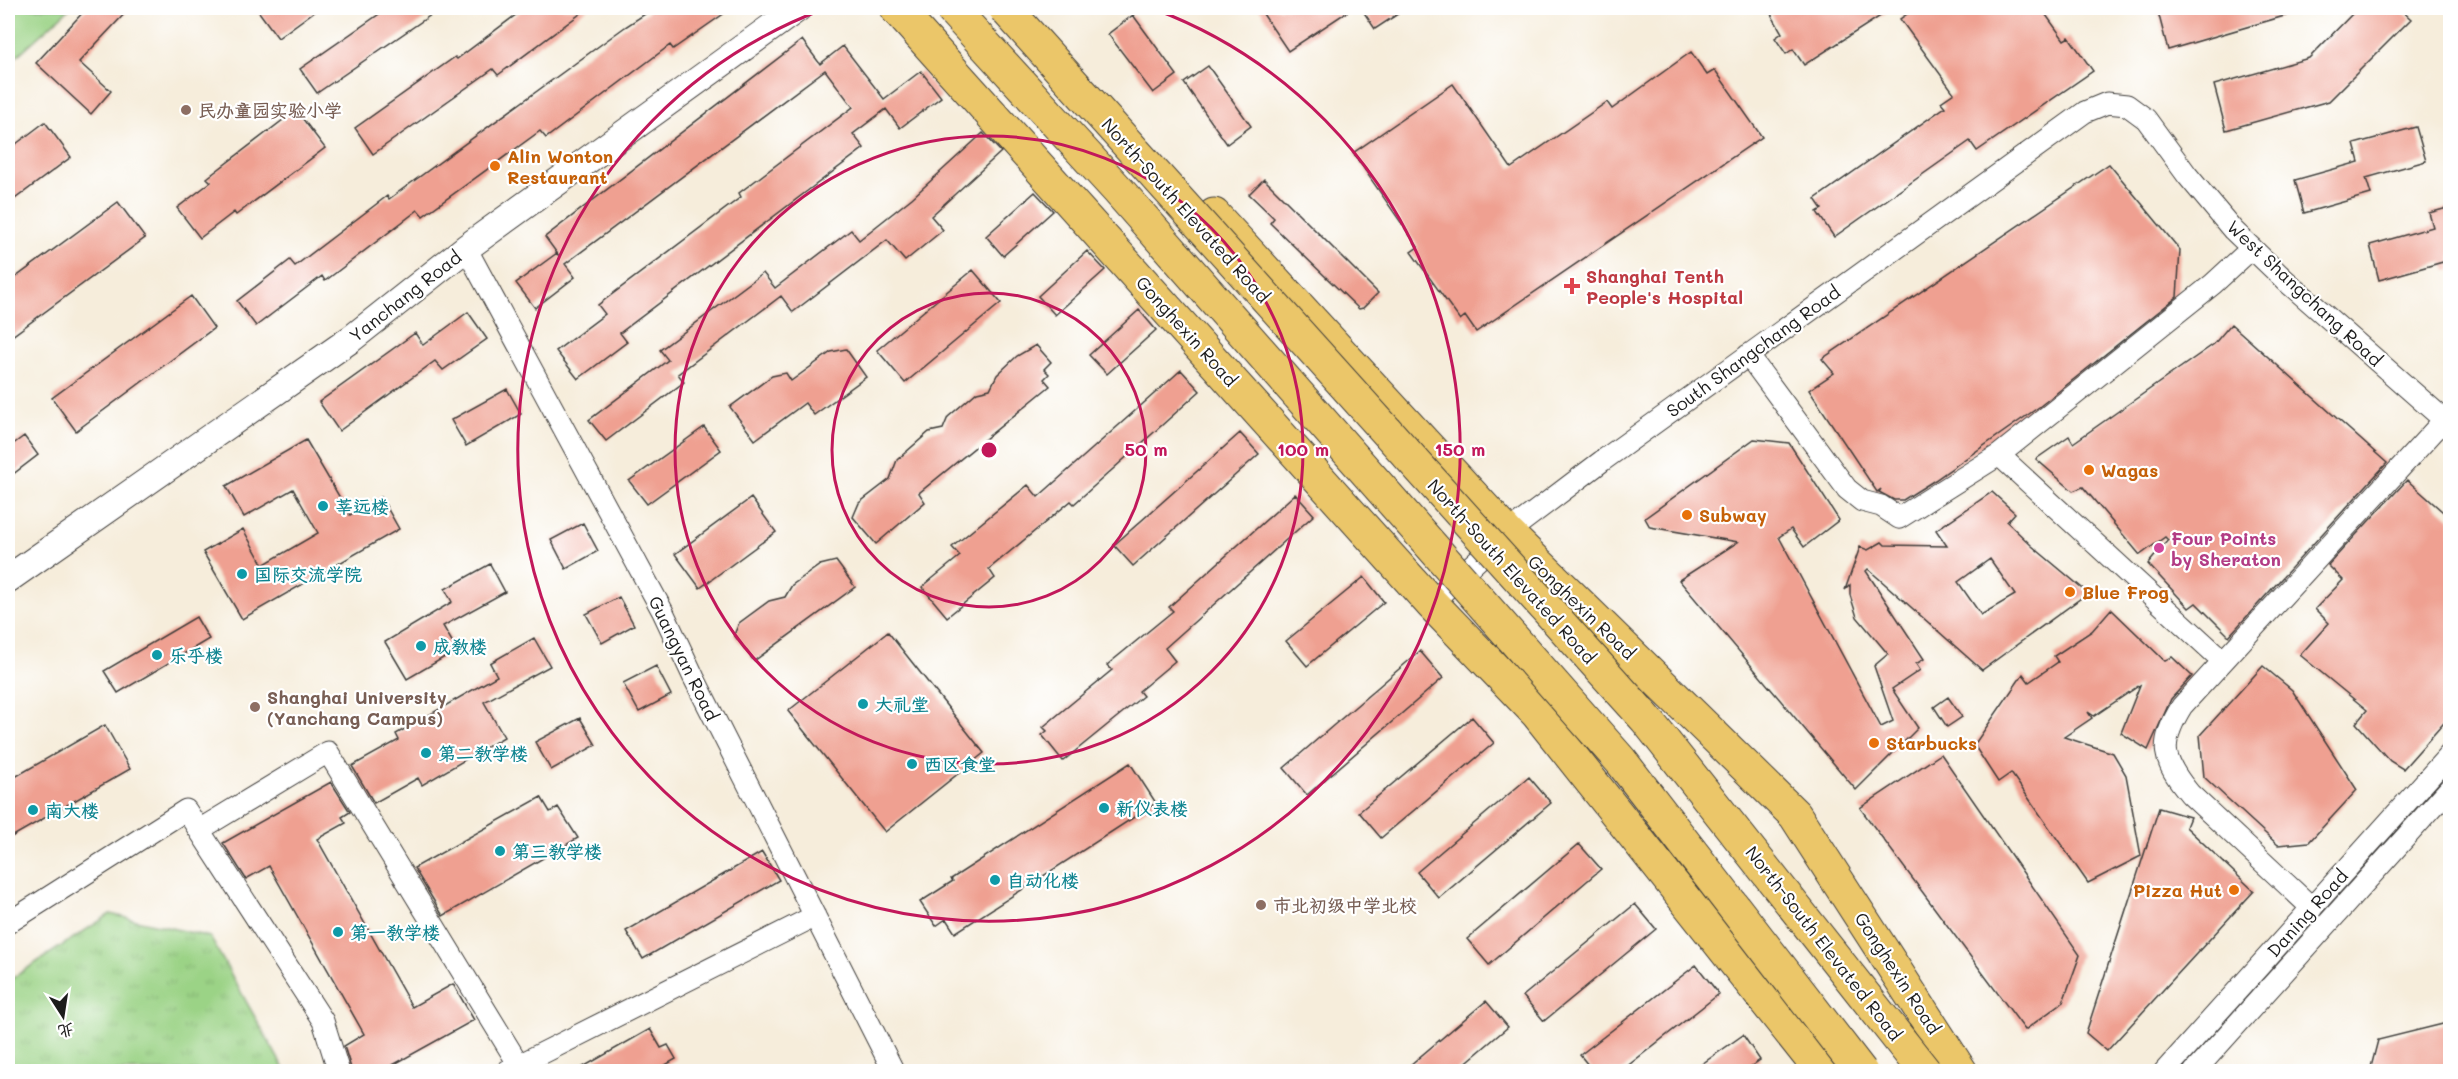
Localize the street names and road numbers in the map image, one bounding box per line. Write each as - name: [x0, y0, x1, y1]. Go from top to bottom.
- street label: North-South Elevated Road: [1096, 112, 1276, 308]
- street label: West Shangchang Road: [2222, 215, 2388, 371]
- street label: Yanchang Road: [344, 245, 466, 347]
- street label: Gonghexin Road: [1131, 271, 1243, 391]
- street label: South Shangchang Road: [1661, 280, 1845, 422]
- street label: North-South Elevated Road: [1422, 473, 1602, 669]
- street label: Gonghexin Road: [1523, 549, 1641, 665]
- street label: Guangyan Road: [643, 592, 725, 724]
- street label: North-South Elevated Road: [1740, 841, 1908, 1045]
- street label: Daning Road: [2261, 864, 2353, 962]
- street label: Gonghexin Road: [1850, 907, 1946, 1039]

